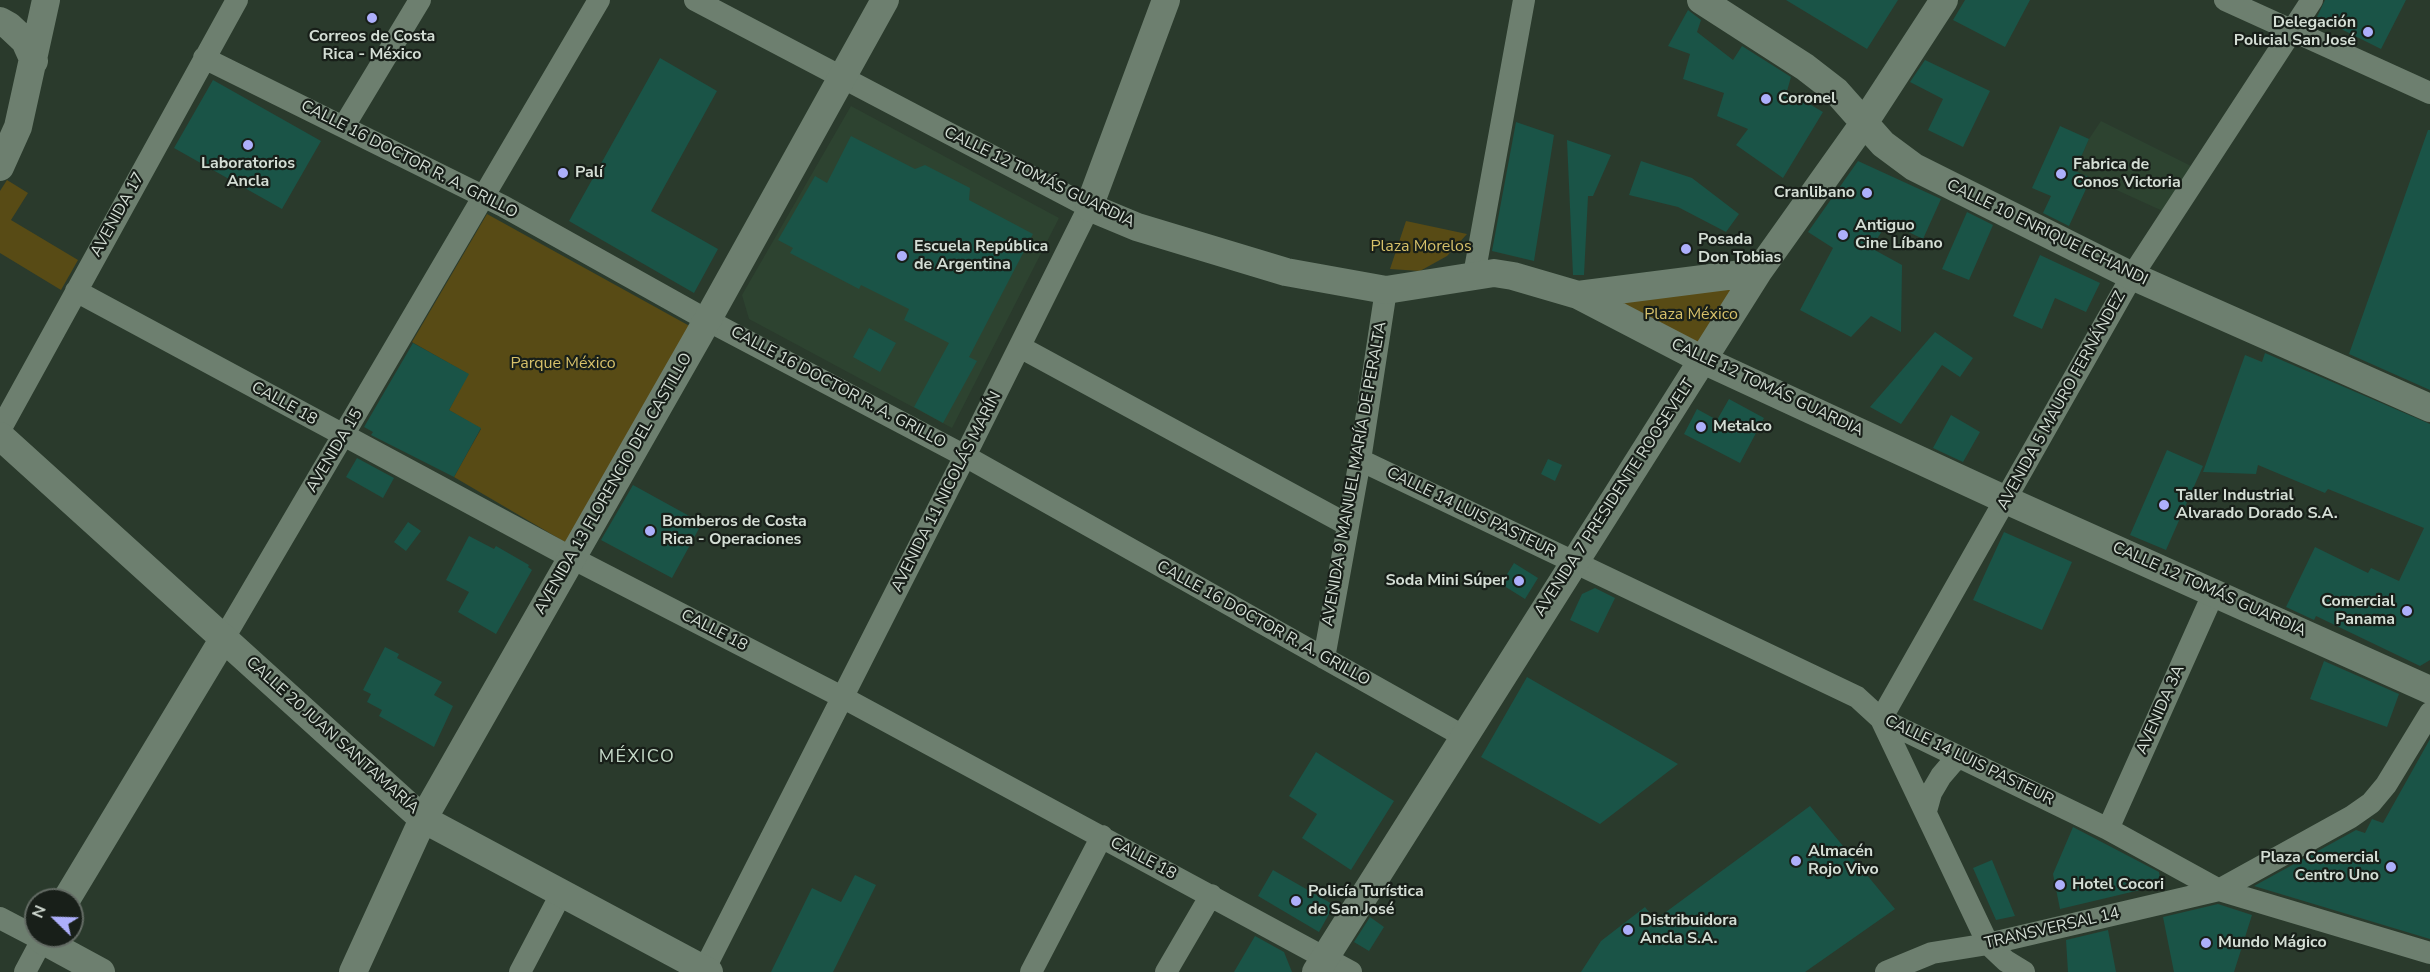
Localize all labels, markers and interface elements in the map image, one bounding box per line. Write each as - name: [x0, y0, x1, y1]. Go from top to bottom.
- marker: Correos de Costa Rica - México: [365, 11, 379, 25]
- place label: Delegación Policial San José: [2234, 13, 2356, 51]
- marker: Delegación Policial San José: [2361, 25, 2375, 39]
- place label: Correos de Costa Rica - México: [309, 27, 435, 65]
- place label: Coronel: [1778, 89, 1836, 109]
- marker: Coronel: [1759, 92, 1773, 106]
- street label: CALLE 16 DOCTOR R. A. GRILLO: [297, 97, 521, 223]
- street label: CALLE 12 TOMÁS GUARDIA: [940, 123, 1138, 233]
- marker: Laboratorios Ancla: [241, 138, 255, 152]
- place label: Laboratorios Ancla: [201, 154, 295, 192]
- place label: Fabrica de Conos Victoria: [2073, 155, 2181, 193]
- place label: Palí: [575, 163, 603, 183]
- marker: Palí: [556, 166, 570, 180]
- marker: Fabrica de Conos Victoria: [2054, 167, 2068, 181]
- street label: AVENIDA 17: [87, 169, 149, 261]
- street label: CALLE 10 ENRIQUE ECHANDI: [1943, 176, 2151, 290]
- place label: Cranlibano: [1774, 183, 1855, 203]
- marker: Cranlibano: [1860, 186, 1874, 200]
- place label: Antiguo Cine Líbano: [1855, 216, 1943, 254]
- marker: Antiguo Cine Líbano: [1836, 228, 1850, 242]
- place label: Posada Don Tobias: [1698, 230, 1781, 268]
- place label: Escuela República de Argentina: [914, 237, 1048, 275]
- park label: Plaza Morelos: [1370, 237, 1472, 257]
- marker: Posada Don Tobias: [1679, 242, 1693, 256]
- marker: Escuela República de Argentina: [895, 249, 909, 263]
- street label: AVENIDA 5 MAURO FERNÁNDEZ: [1994, 288, 2130, 514]
- park label: Plaza México: [1644, 305, 1738, 325]
- street label: AVENIDA 9 MANUEL MARÍA DE PERALTA: [1319, 320, 1391, 628]
- street label: CALLE 16 DOCTOR R. A. GRILLO: [727, 323, 949, 453]
- street label: CALLE 12 TOMÁS GUARDIA: [1668, 335, 1866, 441]
- street label: AVENIDA 13 FLORENCIO DEL CASTILLO: [531, 350, 697, 618]
- park label: Parque México: [510, 354, 616, 374]
- street label: AVENIDA 7 PRESIDENTE ROOSEVELT: [1531, 376, 1699, 620]
- street label: CALLE 18: [248, 378, 320, 430]
- street label: AVENIDA 11 NICOLÁS MARÍN: [888, 389, 1006, 595]
- street label: AVENIDA 15: [303, 406, 367, 496]
- place label: Metalco: [1713, 417, 1772, 437]
- marker: Metalco: [1694, 420, 1708, 434]
- street label: CALLE 14 LUIS PASTEUR: [1383, 464, 1559, 562]
- place label: Taller Industrial Alvarado Dorado S.A.: [2176, 486, 2338, 524]
- marker: Taller Industrial Alvarado Dorado S.A.: [2157, 498, 2171, 512]
- place label: Bomberos de Costa Rica - Operaciones: [662, 512, 807, 550]
- marker: Bomberos de Costa Rica - Operaciones: [643, 524, 657, 538]
- street label: CALLE 12 TOMÁS GUARDIA: [2109, 539, 2309, 641]
- street label: CALLE 16 DOCTOR R. A. GRILLO: [1153, 557, 1373, 691]
- place label: Soda Mini Súper: [1385, 571, 1507, 591]
- marker: Soda Mini Súper: [1512, 574, 1526, 588]
- place label: Comercial Panama: [2321, 592, 2395, 630]
- marker: Comercial Panama: [2400, 604, 2414, 618]
- street label: CALLE 18: [677, 606, 751, 656]
- street label: CALLE 20 JUAN SANTAMARÍA: [242, 653, 422, 819]
- street label: AVENIDA 3A: [2133, 662, 2189, 758]
- street label: CALLE 14 LUIS PASTEUR: [1881, 712, 2057, 810]
- district label: MÉXICO: [599, 747, 675, 769]
- street label: CALLE 18: [1107, 834, 1179, 884]
- place label: Almacén Rojo Vivo: [1808, 842, 1879, 880]
- place label: Plaza Comercial Centro Uno: [2260, 848, 2379, 886]
- marker: Almacén Rojo Vivo: [1789, 854, 1803, 868]
- marker: Plaza Comercial Centro Uno: [2384, 860, 2398, 874]
- place label: Hotel Cocori: [2072, 875, 2164, 895]
- marker: Hotel Cocori: [2053, 878, 2067, 892]
- place label: Policía Turística de San José: [1308, 882, 1424, 920]
- north arrow: [24, 888, 84, 948]
- marker: Policía Turística de San José: [1289, 894, 1303, 908]
- text: N: [27, 902, 52, 922]
- street label: TRANSVERSAL 14: [1983, 904, 2121, 954]
- place label: Distribuidora Ancla S.A.: [1640, 911, 1737, 949]
- marker: Distribuidora Ancla S.A.: [1621, 923, 1635, 937]
- place label: Mundo Mágico: [2218, 933, 2327, 953]
- marker: Mundo Mágico: [2199, 936, 2213, 950]

